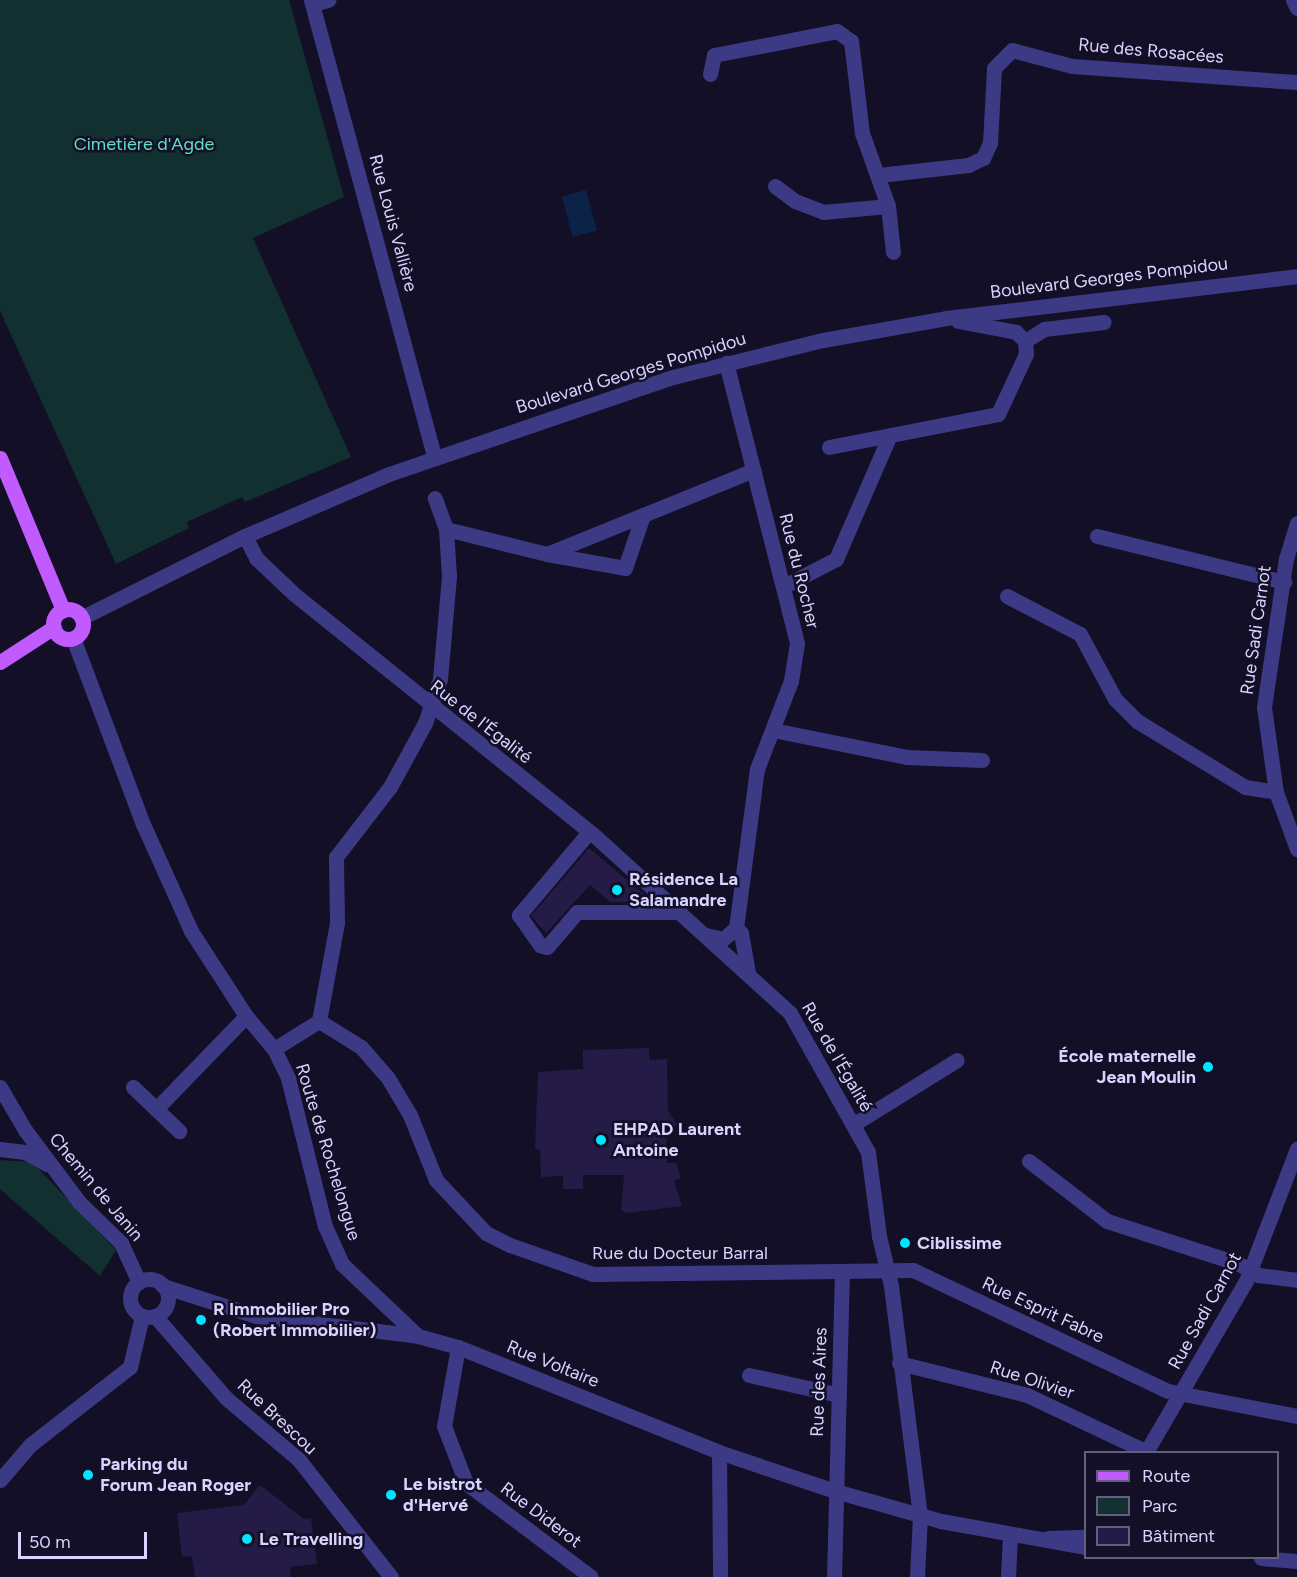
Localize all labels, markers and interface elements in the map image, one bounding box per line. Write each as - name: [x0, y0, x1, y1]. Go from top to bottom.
- street label: Rue des Rosacées: [1077, 34, 1225, 68]
- park label: Cimetière d'Agde: [74, 133, 214, 155]
- street label: Rue Louis Vallière: [364, 152, 422, 294]
- street label: Boulevard Georges Pompidou: [989, 253, 1229, 303]
- street label: Boulevard Georges Pompidou: [513, 328, 749, 418]
- street label: Rue du Rocher: [774, 511, 824, 631]
- street label: Rue Sadi Carnot: [1236, 564, 1276, 696]
- street label: Rue de l'Égalité: [426, 676, 536, 768]
- place label: Résidence La Salamandre: [629, 869, 738, 912]
- marker: Résidence La Salamandre: [610, 883, 624, 897]
- street label: Rue de l'Égalité: [797, 998, 877, 1116]
- place label: École maternelle Jean Moulin: [1058, 1046, 1196, 1088]
- marker: École maternelle Jean Moulin: [1201, 1060, 1215, 1074]
- street label: Route de Rochelongue: [291, 1061, 365, 1243]
- place label: EHPAD Laurent Antoine: [613, 1119, 741, 1162]
- street label: Chemin de Janin: [45, 1129, 147, 1245]
- marker: EHPAD Laurent Antoine: [594, 1133, 608, 1147]
- place label: Ciblissime: [917, 1232, 1002, 1254]
- marker: Ciblissime: [898, 1236, 912, 1250]
- street label: Rue du Docteur Barral: [592, 1242, 768, 1264]
- street label: Rue Sadi Carnot: [1164, 1249, 1246, 1373]
- street label: Rue Esprit Fabre: [979, 1272, 1107, 1348]
- place label: R Immobilier Pro (Robert Immobilier): [213, 1299, 376, 1342]
- marker: R Immobilier Pro (Robert Immobilier): [194, 1313, 208, 1327]
- street label: Rue des Aires: [806, 1327, 832, 1437]
- street label: Rue Voltaire: [504, 1336, 602, 1392]
- street label: Rue Olivier: [987, 1356, 1077, 1404]
- street label: Rue Brescou: [233, 1375, 321, 1459]
- legend: [1084, 1451, 1279, 1559]
- place label: Parking du Forum Jean Roger: [100, 1454, 251, 1496]
- text: Route: [1142, 1465, 1190, 1487]
- marker: Parking du Forum Jean Roger: [81, 1468, 95, 1482]
- place label: Le bistrot d'Hervé: [403, 1474, 483, 1516]
- street label: Rue Diderot: [496, 1478, 586, 1552]
- marker: Le bistrot d'Hervé: [384, 1488, 398, 1502]
- text: Parc: [1142, 1495, 1177, 1517]
- scale bar: [21, 1520, 150, 1558]
- text: Bâtiment: [1142, 1525, 1215, 1547]
- place label: Le Travelling: [259, 1528, 363, 1550]
- text: 50 m: [29, 1531, 71, 1553]
- marker: Le Travelling: [240, 1532, 254, 1546]

